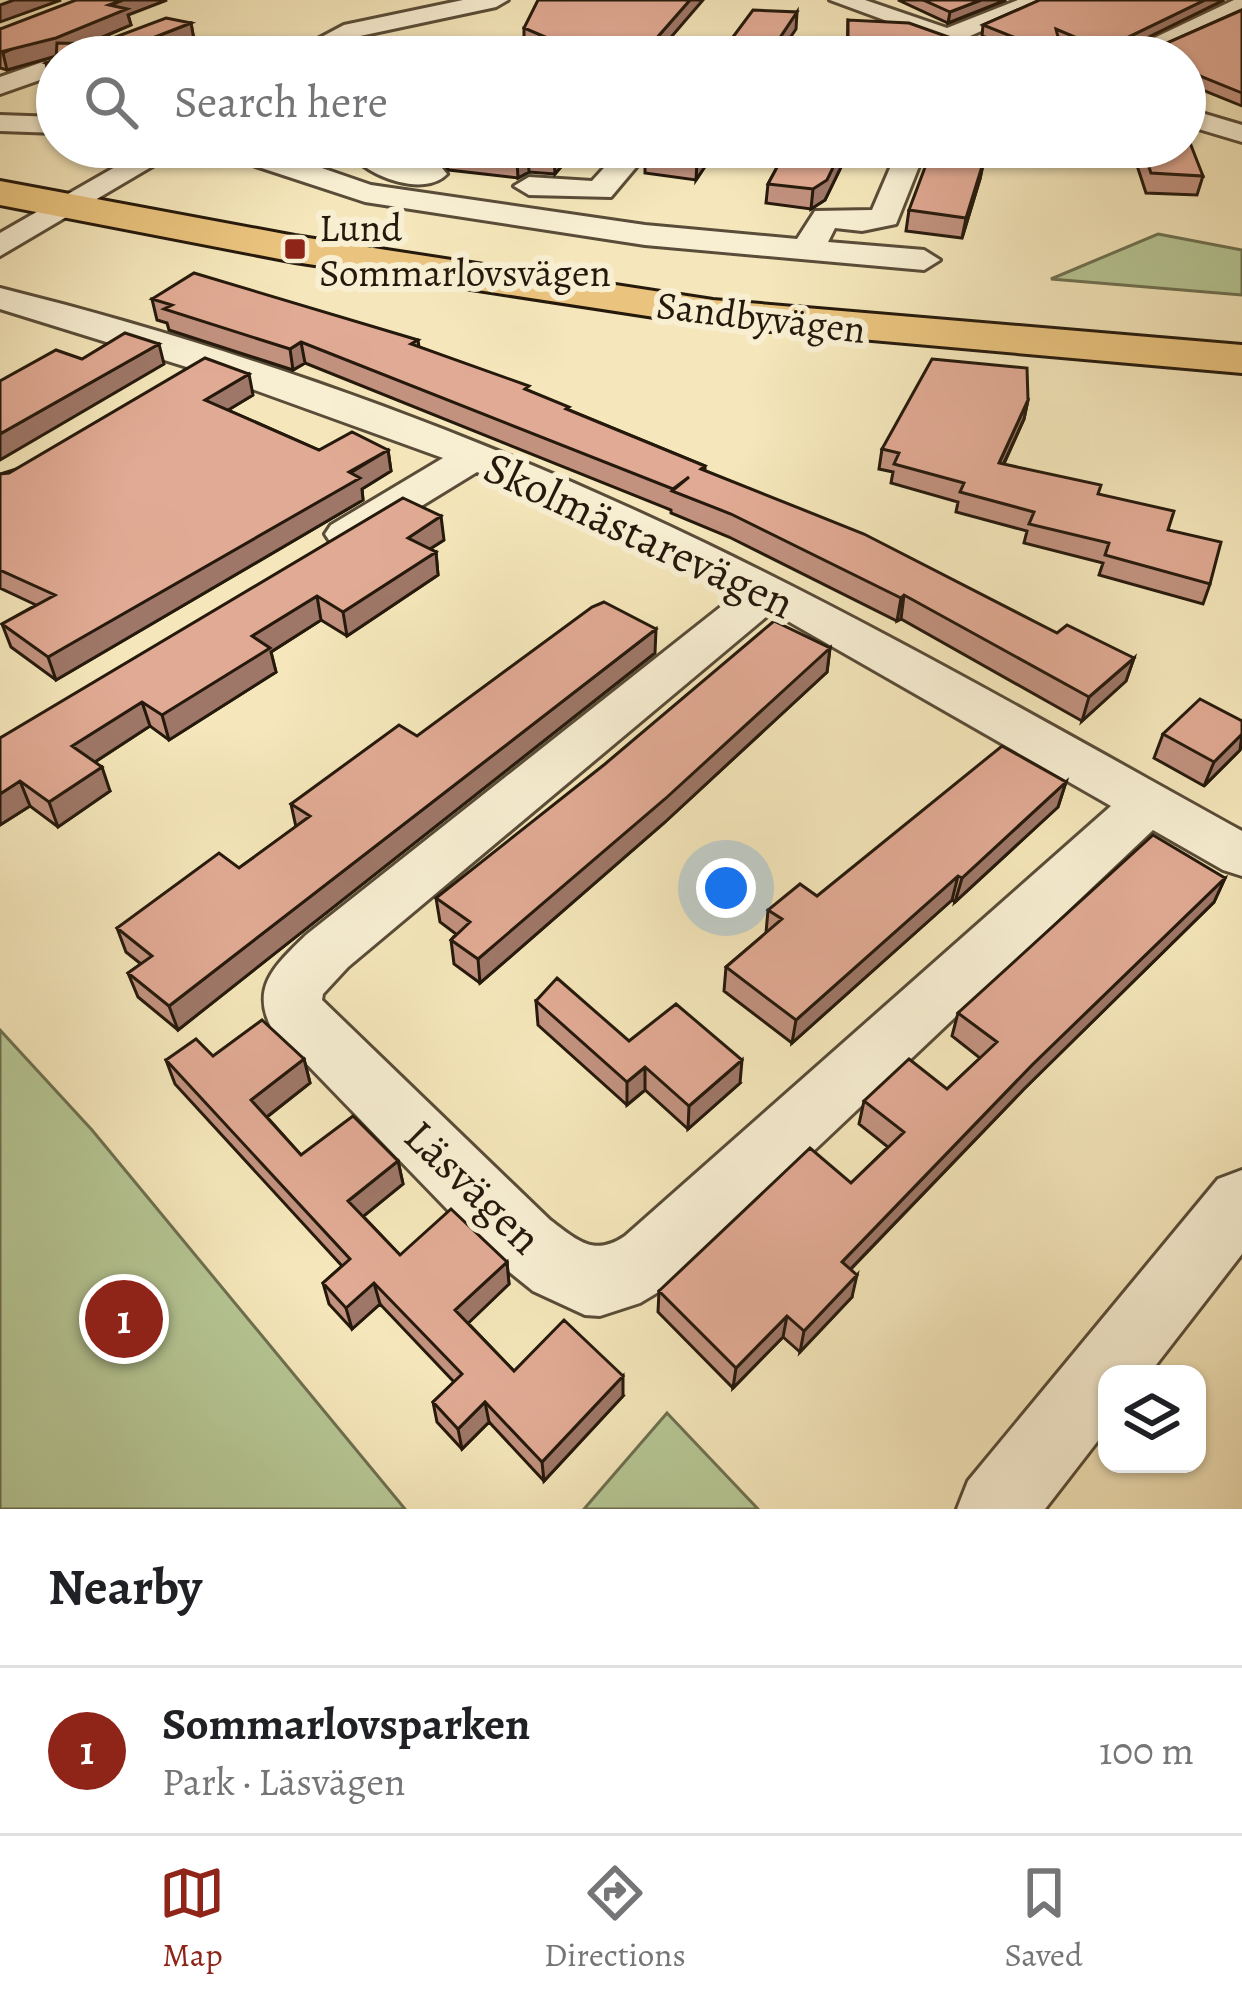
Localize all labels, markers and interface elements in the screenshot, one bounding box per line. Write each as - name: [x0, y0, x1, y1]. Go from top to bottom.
- search box: [36, 36, 1206, 168]
- icon: search: [78, 69, 144, 135]
- text: Search here: [174, 71, 388, 133]
- place label: Lund Sommarlovsvägen: [319, 201, 611, 299]
- marker: Lund Sommarlovsvägen: [282, 236, 308, 262]
- street label: Sandbyvägen: [653, 278, 869, 356]
- street label: Skolmästarevägen: [474, 436, 804, 634]
- your location: [696, 858, 756, 918]
- street label: Läsvägen: [390, 1106, 556, 1268]
- pin: 1: [85, 1274, 163, 1364]
- map controls: [1098, 1365, 1206, 1473]
- button: layers: [1098, 1365, 1206, 1473]
- text: Nearby: [48, 1552, 202, 1622]
- text: Sommarlovsparken: [162, 1693, 530, 1755]
- text: 1: [80, 1724, 94, 1777]
- text: 100 m: [1099, 1724, 1194, 1777]
- text: Park · Läsvägen: [162, 1755, 405, 1808]
- tab: Map: [159, 1860, 225, 1977]
- tab: Directions: [544, 1860, 686, 1977]
- tab: Saved: [1004, 1860, 1083, 1977]

